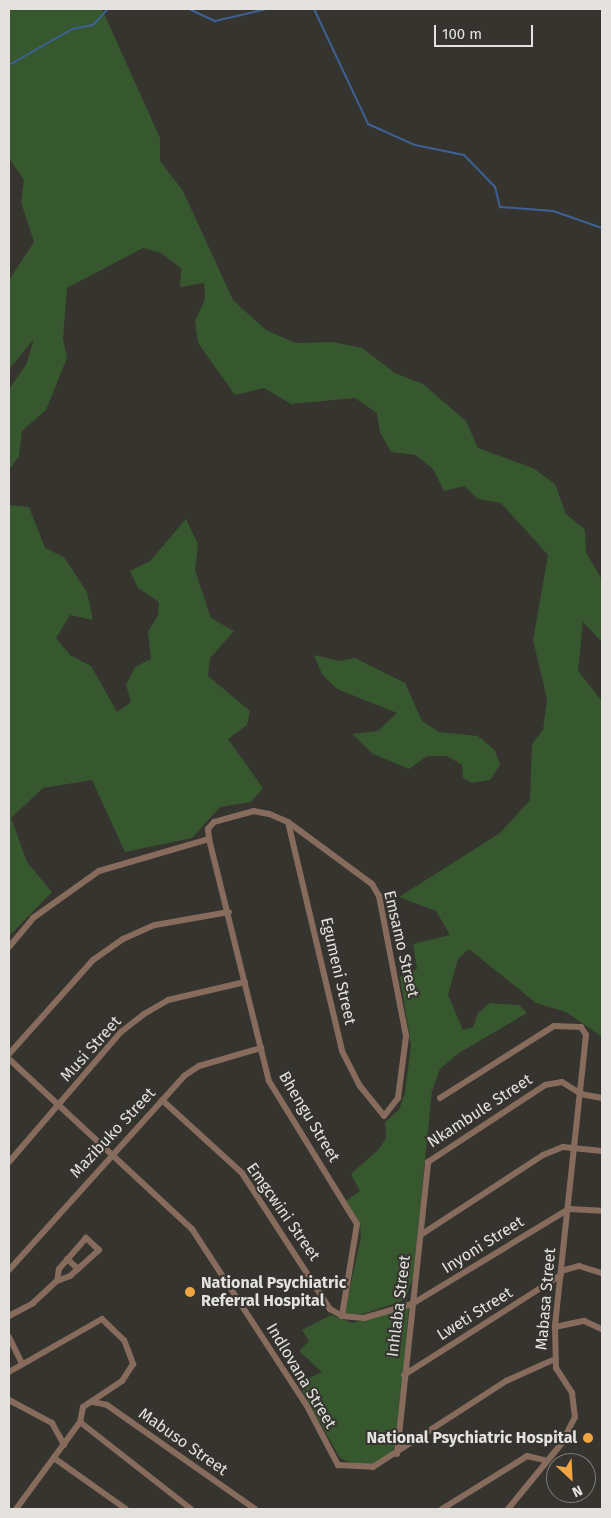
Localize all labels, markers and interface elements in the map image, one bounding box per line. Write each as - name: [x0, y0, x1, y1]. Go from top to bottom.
- scale bar: [436, 15, 535, 47]
- text: 100 m: [442, 25, 482, 43]
- street label: Emsamo Street: [379, 889, 423, 999]
- street label: Egumeni Street: [316, 915, 360, 1027]
- street label: Musi Street: [57, 1012, 125, 1086]
- street label: Bhengu Street: [274, 1068, 344, 1166]
- street label: Nkambule Street: [424, 1070, 536, 1152]
- street label: Mazibuko Street: [66, 1084, 160, 1182]
- street label: Emgcwini Street: [242, 1159, 324, 1265]
- street label: Inyoni Street: [439, 1212, 527, 1278]
- street label: Mabasa Street: [532, 1247, 560, 1351]
- street label: Inhlaba Street: [383, 1254, 415, 1358]
- place label: National Psychiatric Referral Hospital: [201, 1273, 346, 1311]
- street label: Lweti Street: [434, 1283, 516, 1345]
- marker: National Psychiatric Referral Hospital: [183, 1285, 197, 1299]
- street label: Indlovana Street: [262, 1320, 340, 1432]
- street label: Mabuso Street: [135, 1404, 231, 1480]
- place label: National Psychiatric Hospital: [367, 1428, 577, 1448]
- marker: National Psychiatric Hospital: [581, 1431, 595, 1445]
- north arrow: [546, 1453, 596, 1503]
- text: N: [569, 1481, 585, 1501]

